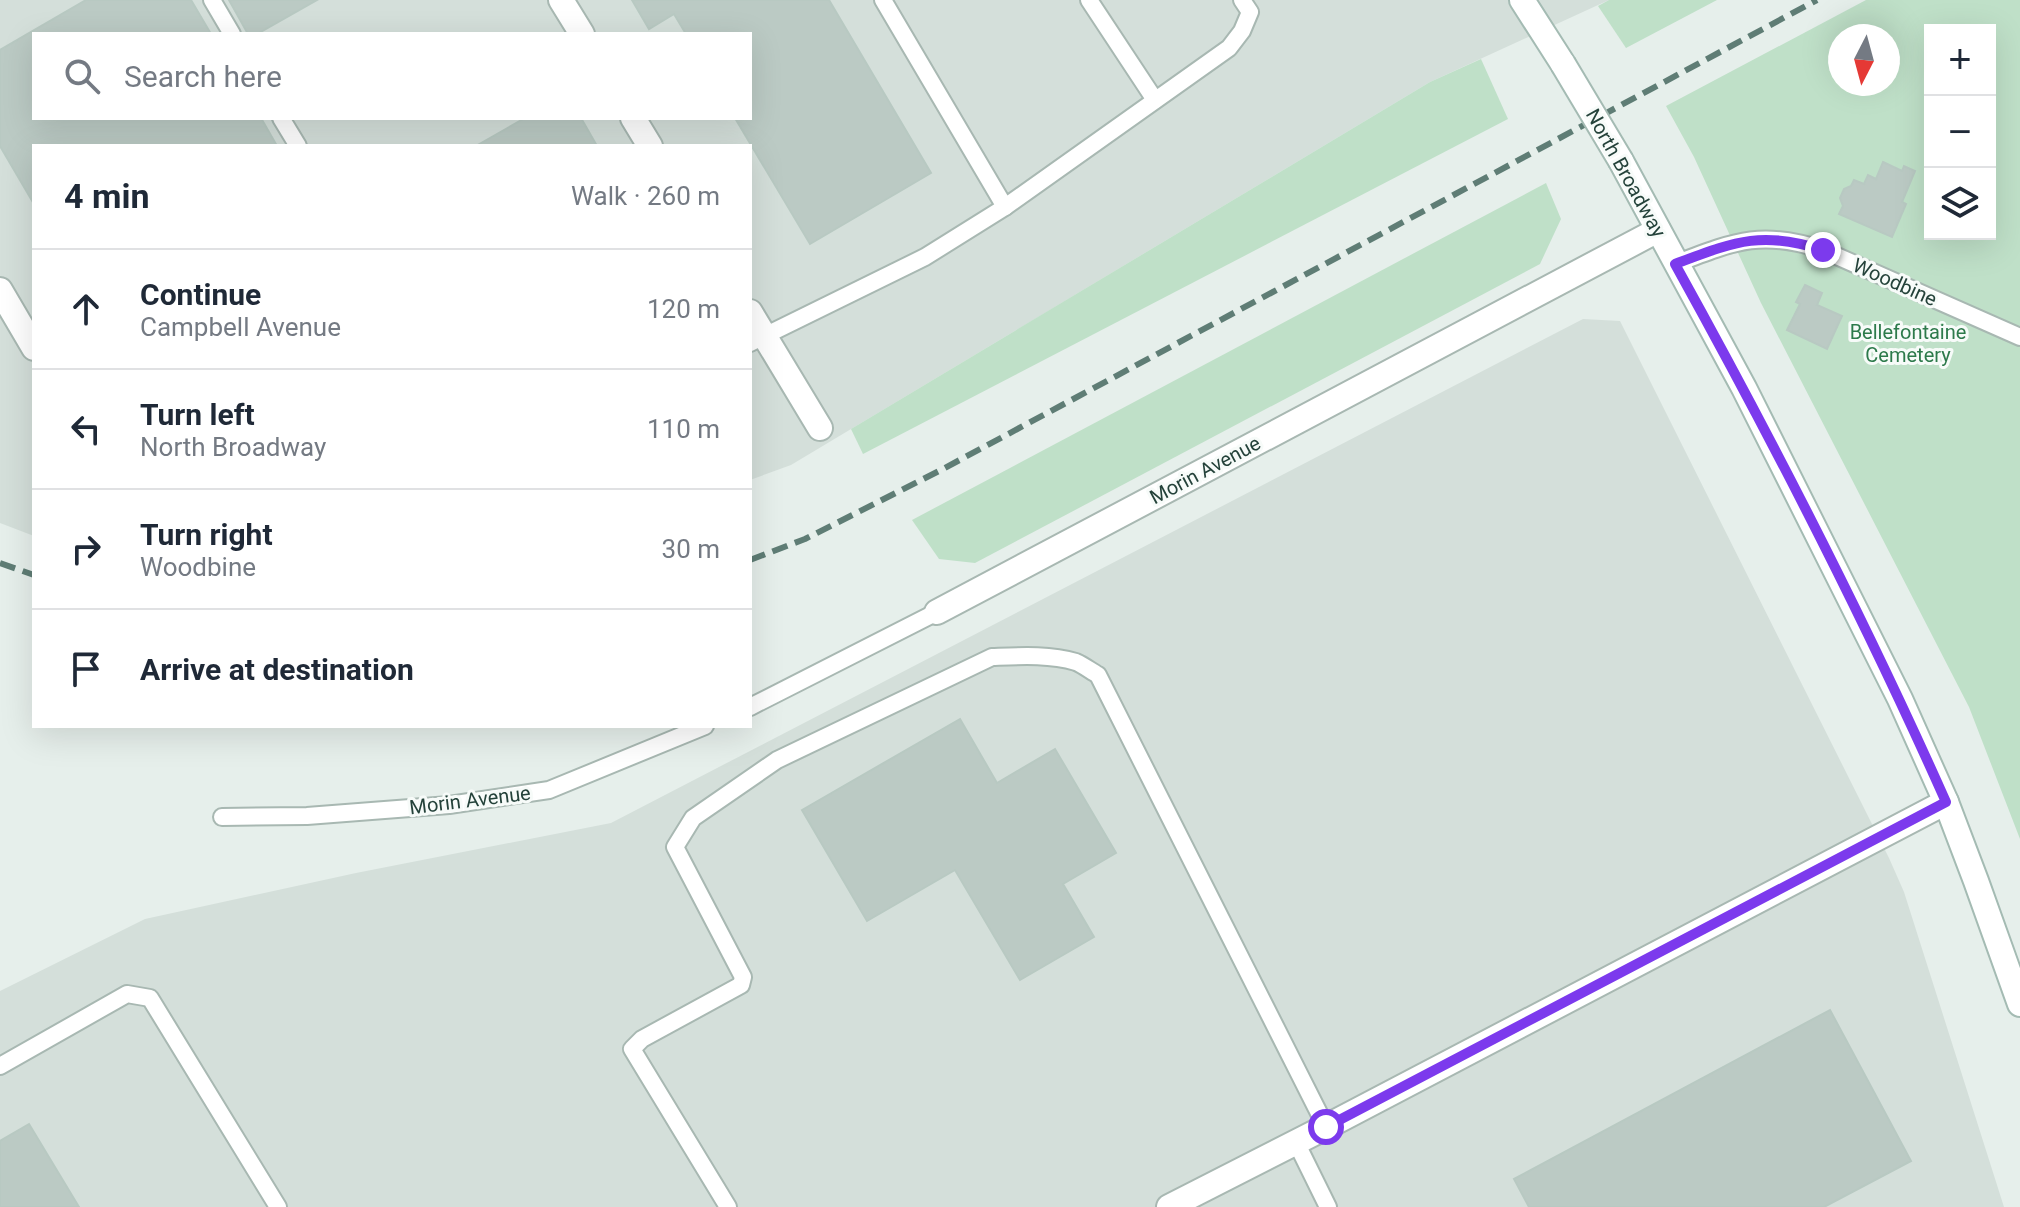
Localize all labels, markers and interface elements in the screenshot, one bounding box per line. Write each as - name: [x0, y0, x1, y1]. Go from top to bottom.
- north arrow: [1828, 24, 1900, 96]
- map controls: [1924, 24, 1996, 240]
- button: +: [1924, 24, 1996, 96]
- search box: [32, 32, 752, 120]
- icon: search: [60, 54, 104, 98]
- text: Search here: [124, 59, 282, 94]
- button: −: [1924, 96, 1996, 168]
- street label: North Broadway: [1581, 105, 1671, 242]
- button: layers: [1924, 168, 1996, 240]
- text: 4 min: [64, 176, 149, 216]
- text: Walk · 260 m: [571, 181, 720, 211]
- route end: [1805, 232, 1841, 268]
- street label: Woodbine: [1849, 253, 1941, 311]
- text: Continue: [140, 277, 261, 312]
- icon: ahead: [64, 287, 108, 331]
- text: 120 m: [647, 294, 720, 324]
- text: Campbell Avenue: [140, 312, 341, 342]
- park label: Bellefontaine Cemetery: [1850, 320, 1966, 367]
- text: Turn left: [140, 397, 255, 432]
- icon: left: [64, 407, 108, 451]
- text: 110 m: [647, 414, 720, 444]
- street label: Morin Avenue: [1146, 431, 1264, 509]
- text: North Broadway: [140, 432, 326, 462]
- text: Turn right: [140, 517, 273, 552]
- icon: right: [64, 527, 108, 571]
- text: 30 m: [662, 534, 720, 564]
- text: Woodbine: [140, 552, 256, 582]
- icon: arrive: [64, 647, 108, 691]
- text: Arrive at destination: [140, 652, 414, 687]
- street label: Morin Avenue: [408, 781, 532, 819]
- route start: [1308, 1109, 1344, 1145]

